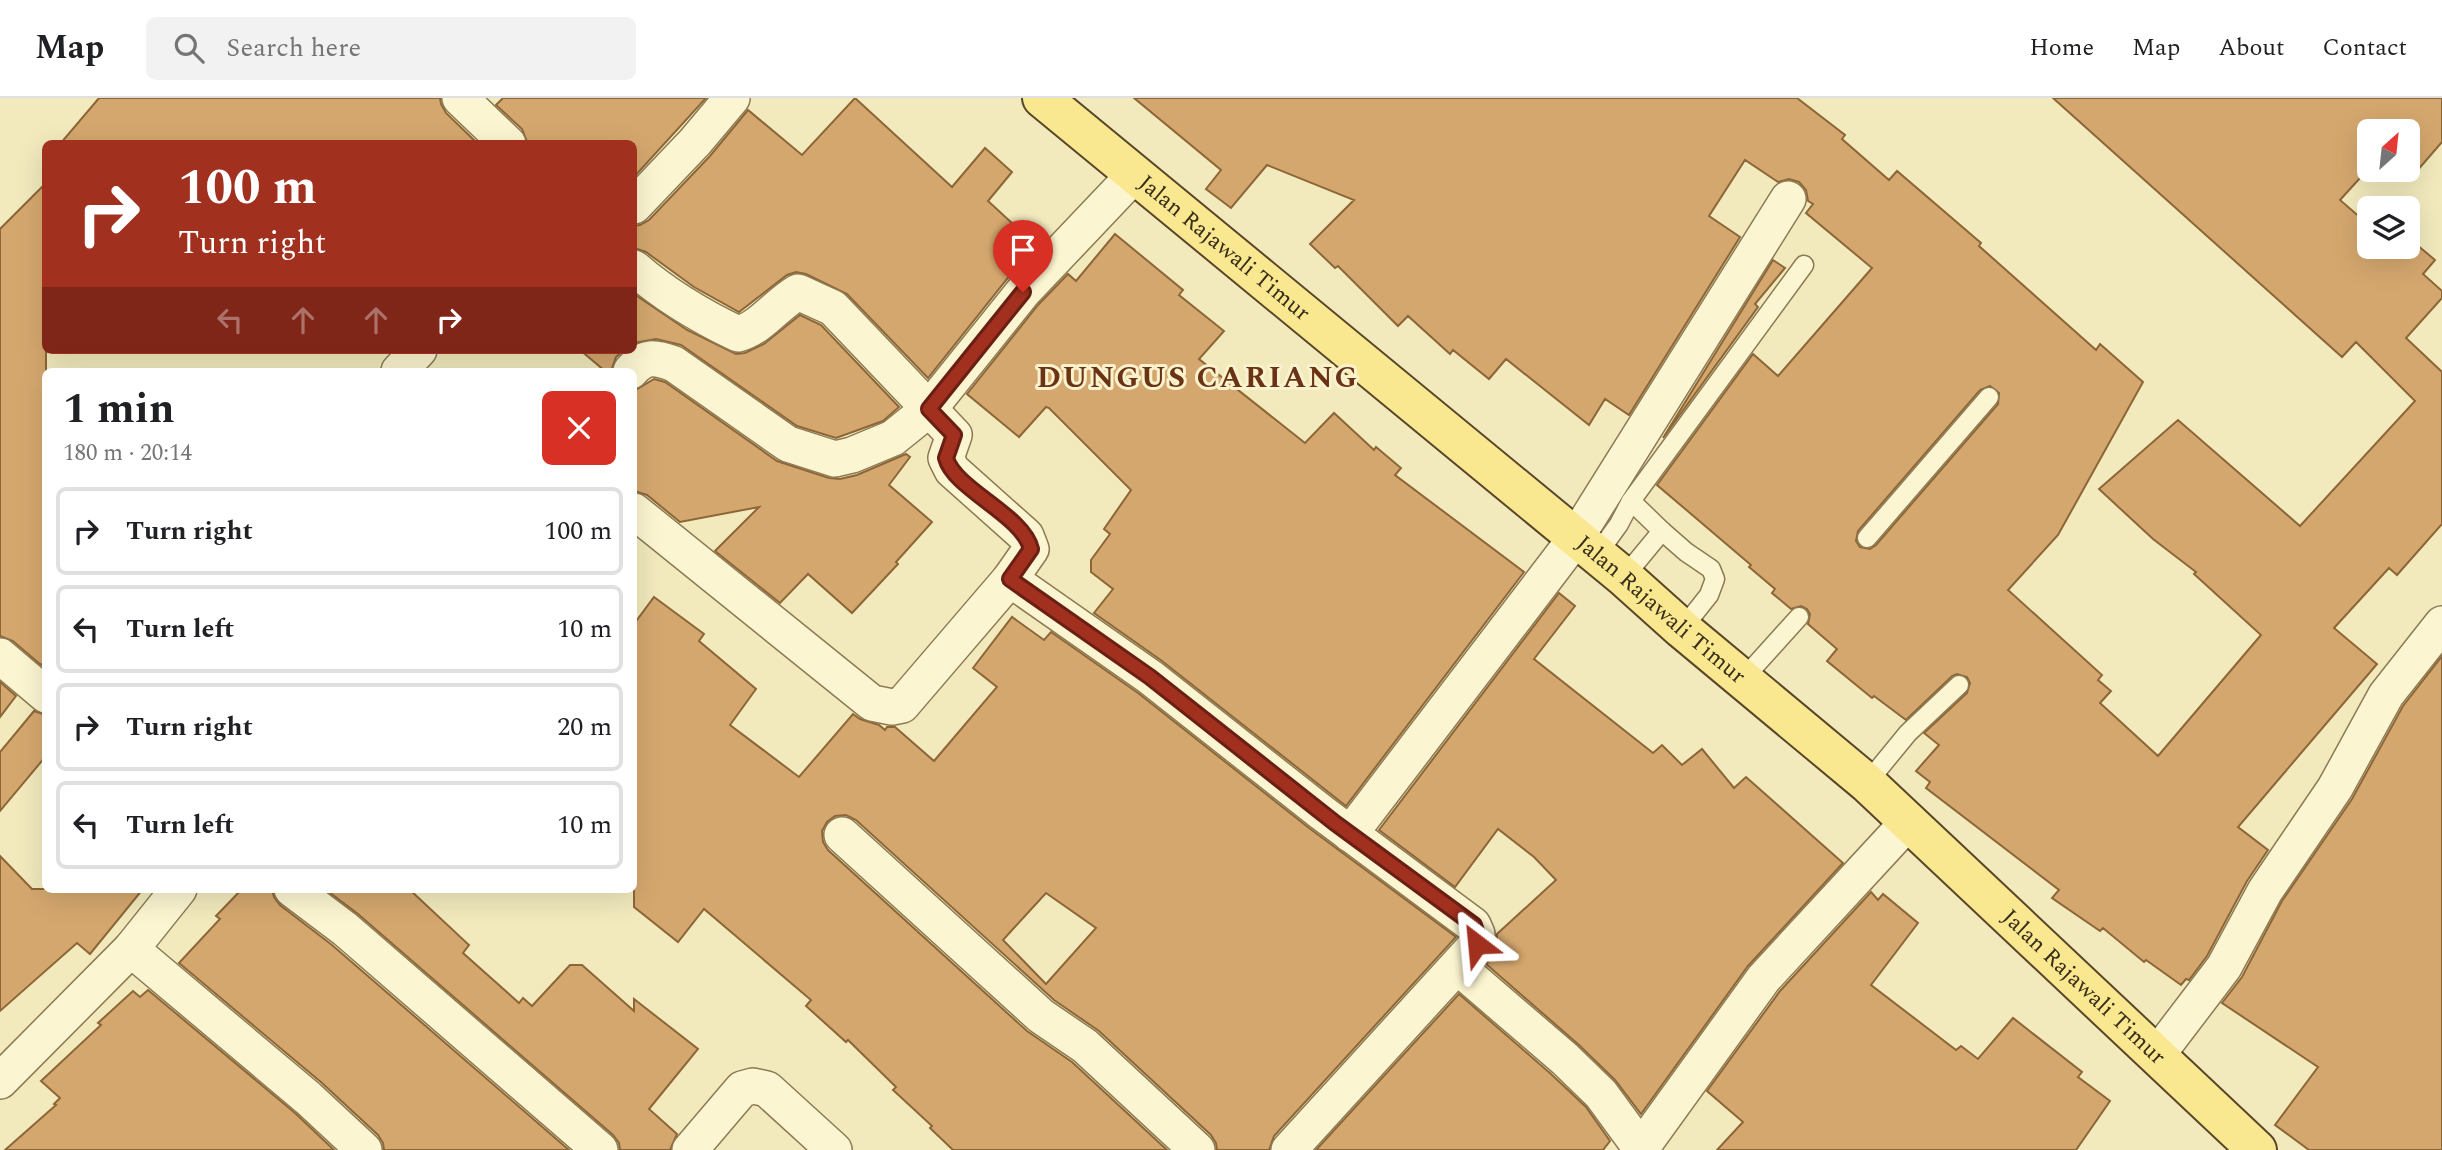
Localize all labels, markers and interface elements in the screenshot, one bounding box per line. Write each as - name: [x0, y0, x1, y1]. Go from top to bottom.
- search box: [146, 17, 636, 80]
- text: Map: [35, 23, 104, 73]
- text: Search here: [226, 28, 361, 68]
- icon: search: [170, 29, 208, 67]
- text: Home: [2029, 30, 2094, 66]
- text: Map: [2132, 30, 2180, 66]
- text: About: [2218, 30, 2284, 66]
- text: Contact: [2322, 30, 2407, 66]
- north arrow: [2357, 119, 2420, 182]
- map controls: [2357, 119, 2420, 259]
- text: 100 m: [178, 151, 317, 226]
- street label: Jalan Rajawali Timur: [1130, 166, 1318, 330]
- icon: right: [63, 168, 154, 259]
- button: layers: [2357, 196, 2420, 259]
- text: Turn right: [178, 219, 326, 268]
- pin: [993, 220, 1053, 292]
- icon: arrive: [1004, 231, 1042, 269]
- icon: left: [211, 301, 249, 339]
- icon: ahead: [284, 301, 322, 339]
- icon: ahead: [357, 301, 395, 339]
- icon: right: [430, 301, 468, 339]
- district label: DUNGUS CARIANG: [1037, 355, 1359, 401]
- text: 1 min: [63, 378, 175, 441]
- button: close: [542, 391, 616, 465]
- text: 180 m · 20:14: [63, 436, 192, 471]
- text: Turn right: [126, 511, 253, 551]
- text: 100 m: [544, 511, 612, 551]
- icon: right: [67, 512, 105, 550]
- street label: Jalan Rajawali Timur: [1568, 527, 1754, 693]
- text: Turn left: [126, 609, 234, 649]
- text: 10 m: [557, 609, 612, 649]
- icon: left: [67, 610, 105, 648]
- text: Turn right: [126, 707, 253, 747]
- text: 20 m: [557, 707, 612, 747]
- icon: right: [67, 708, 105, 746]
- text: Turn left: [126, 805, 234, 845]
- text: 10 m: [557, 805, 612, 845]
- icon: left: [67, 806, 105, 844]
- street label: Jalan Rajawali Timur: [1994, 901, 2174, 1073]
- position arrow: [1440, 907, 1514, 981]

